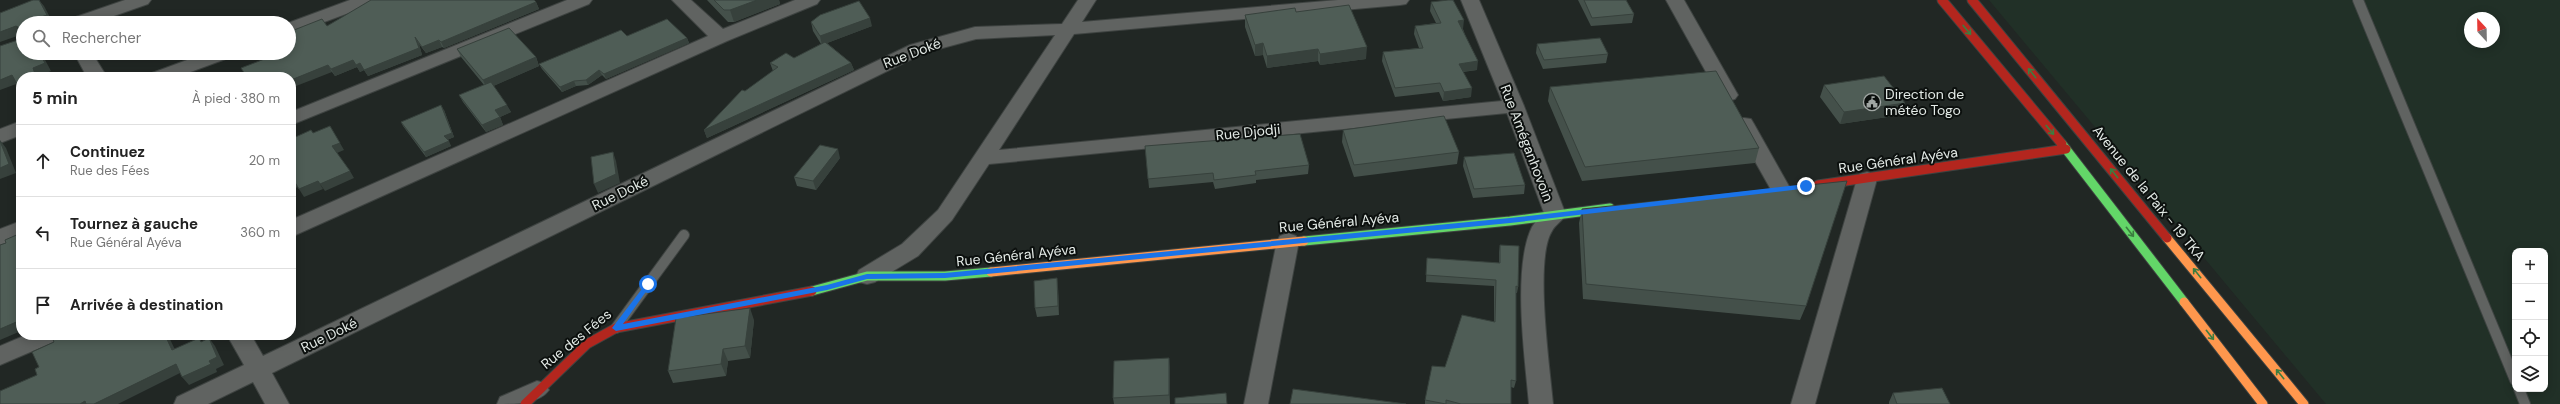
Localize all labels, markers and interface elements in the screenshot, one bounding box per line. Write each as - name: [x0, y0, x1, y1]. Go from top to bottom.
- north arrow: [2464, 12, 2500, 48]
- search box: [16, 16, 296, 60]
- one-way arrow: [1962, 25, 1971, 35]
- icon: search: [30, 27, 52, 49]
- text: Rechercher: [62, 28, 141, 48]
- street label: Rue Doké: [881, 34, 943, 72]
- one-way arrow: [2028, 67, 2036, 78]
- street label: Rue Améganhovoin: [1496, 82, 1558, 204]
- place label: Direction de météo Togo: [1885, 85, 1964, 119]
- text: 5 min: [32, 87, 78, 109]
- text: À pied · 380 m: [192, 90, 280, 107]
- public building icon: Direction de météo Togo: [1862, 92, 1882, 112]
- street label: Rue Djodji: [1215, 120, 1281, 144]
- street label: Avenue de la Paix - 19 TKA: [2089, 122, 2209, 264]
- one-way arrow: [2045, 124, 2054, 135]
- text: Continuez: [70, 142, 145, 162]
- street label: Rue Général Ayéva: [1837, 143, 1959, 177]
- icon: ahead: [32, 150, 54, 172]
- text: 20 m: [249, 152, 280, 169]
- text: Rue des Fées: [70, 162, 150, 179]
- one-way arrow: [2110, 168, 2119, 178]
- street label: Rue Doké: [589, 172, 651, 214]
- route end: [1797, 177, 1815, 195]
- street label: Rue Général Ayéva: [1278, 208, 1400, 236]
- text: Tournez à gauche: [70, 214, 198, 234]
- icon: left: [32, 222, 54, 244]
- text: 360 m: [240, 224, 280, 241]
- one-way arrow: [2126, 227, 2134, 238]
- text: Rue Général Ayéva: [70, 234, 182, 251]
- street label: Rue Général Ayéva: [955, 240, 1077, 270]
- map controls: [2512, 248, 2548, 392]
- button: +: [2512, 248, 2548, 284]
- one-way arrow: [2193, 268, 2201, 279]
- route start: [639, 275, 657, 293]
- button: −: [2512, 284, 2548, 320]
- icon: arrive: [32, 294, 54, 316]
- text: Arrivée à destination: [70, 295, 223, 315]
- street label: Rue des Fées: [537, 305, 615, 373]
- street label: Rue Doké: [298, 314, 360, 356]
- button: locate: [2512, 320, 2548, 356]
- one-way arrow: [2205, 329, 2214, 340]
- button: layers: [2512, 356, 2548, 392]
- one-way arrow: [2275, 368, 2284, 379]

